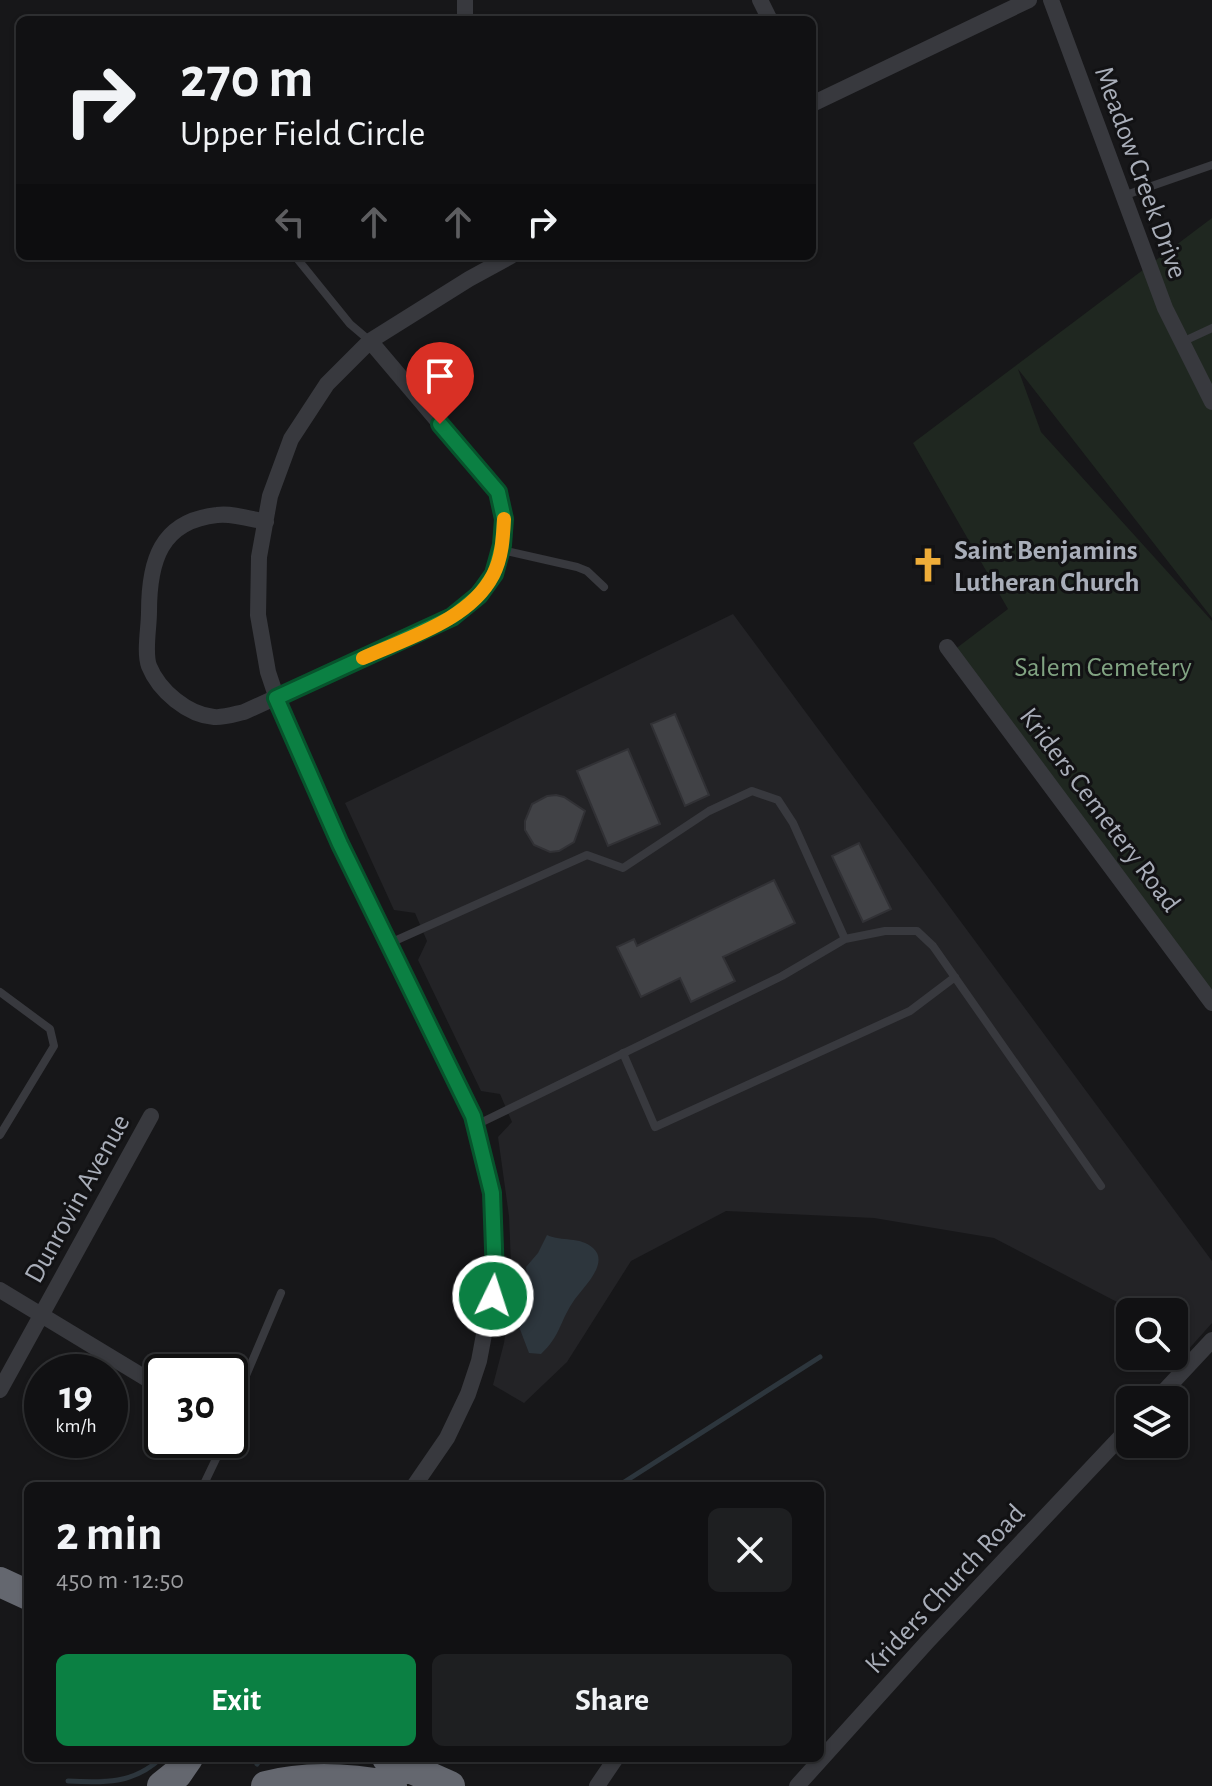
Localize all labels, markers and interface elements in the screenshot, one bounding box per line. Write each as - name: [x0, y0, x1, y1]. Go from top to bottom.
- icon: right: [48, 48, 152, 152]
- text: 270 m: [180, 51, 313, 107]
- street label: Meadow Creek Drive: [1089, 63, 1191, 282]
- text: Upper Field Circle: [180, 116, 425, 152]
- icon: left: [268, 200, 312, 244]
- icon: ahead: [352, 200, 396, 244]
- icon: ahead: [436, 200, 480, 244]
- icon: right: [520, 200, 564, 244]
- pin: [406, 342, 474, 424]
- icon: arrive: [418, 354, 462, 398]
- place label: Saint Benjamins Lutheran Church: [954, 537, 1139, 597]
- church icon: Saint Benjamins Lutheran Church: [909, 546, 947, 584]
- park label: Salem Cemetery: [1014, 654, 1192, 682]
- street label: Kriders Cemetery Road: [1014, 703, 1185, 918]
- street label: Dunrovin Avenue: [20, 1110, 136, 1288]
- position arrow: [451, 1254, 535, 1338]
- map controls: [1116, 1298, 1188, 1458]
- button: search: [1116, 1298, 1188, 1370]
- speed limit sign: 30: [144, 1354, 248, 1458]
- text: 19: [59, 1376, 93, 1416]
- button: layers: [1116, 1386, 1188, 1458]
- text: km/h: [55, 1416, 97, 1436]
- street label: Kriders Church Road: [860, 1499, 1031, 1679]
- button: close: [708, 1508, 792, 1592]
- text: 2 min: [56, 1511, 163, 1559]
- text: 450 m · 12:50: [56, 1567, 184, 1593]
- button: Exit: [56, 1654, 416, 1746]
- button: Share: [432, 1654, 792, 1746]

